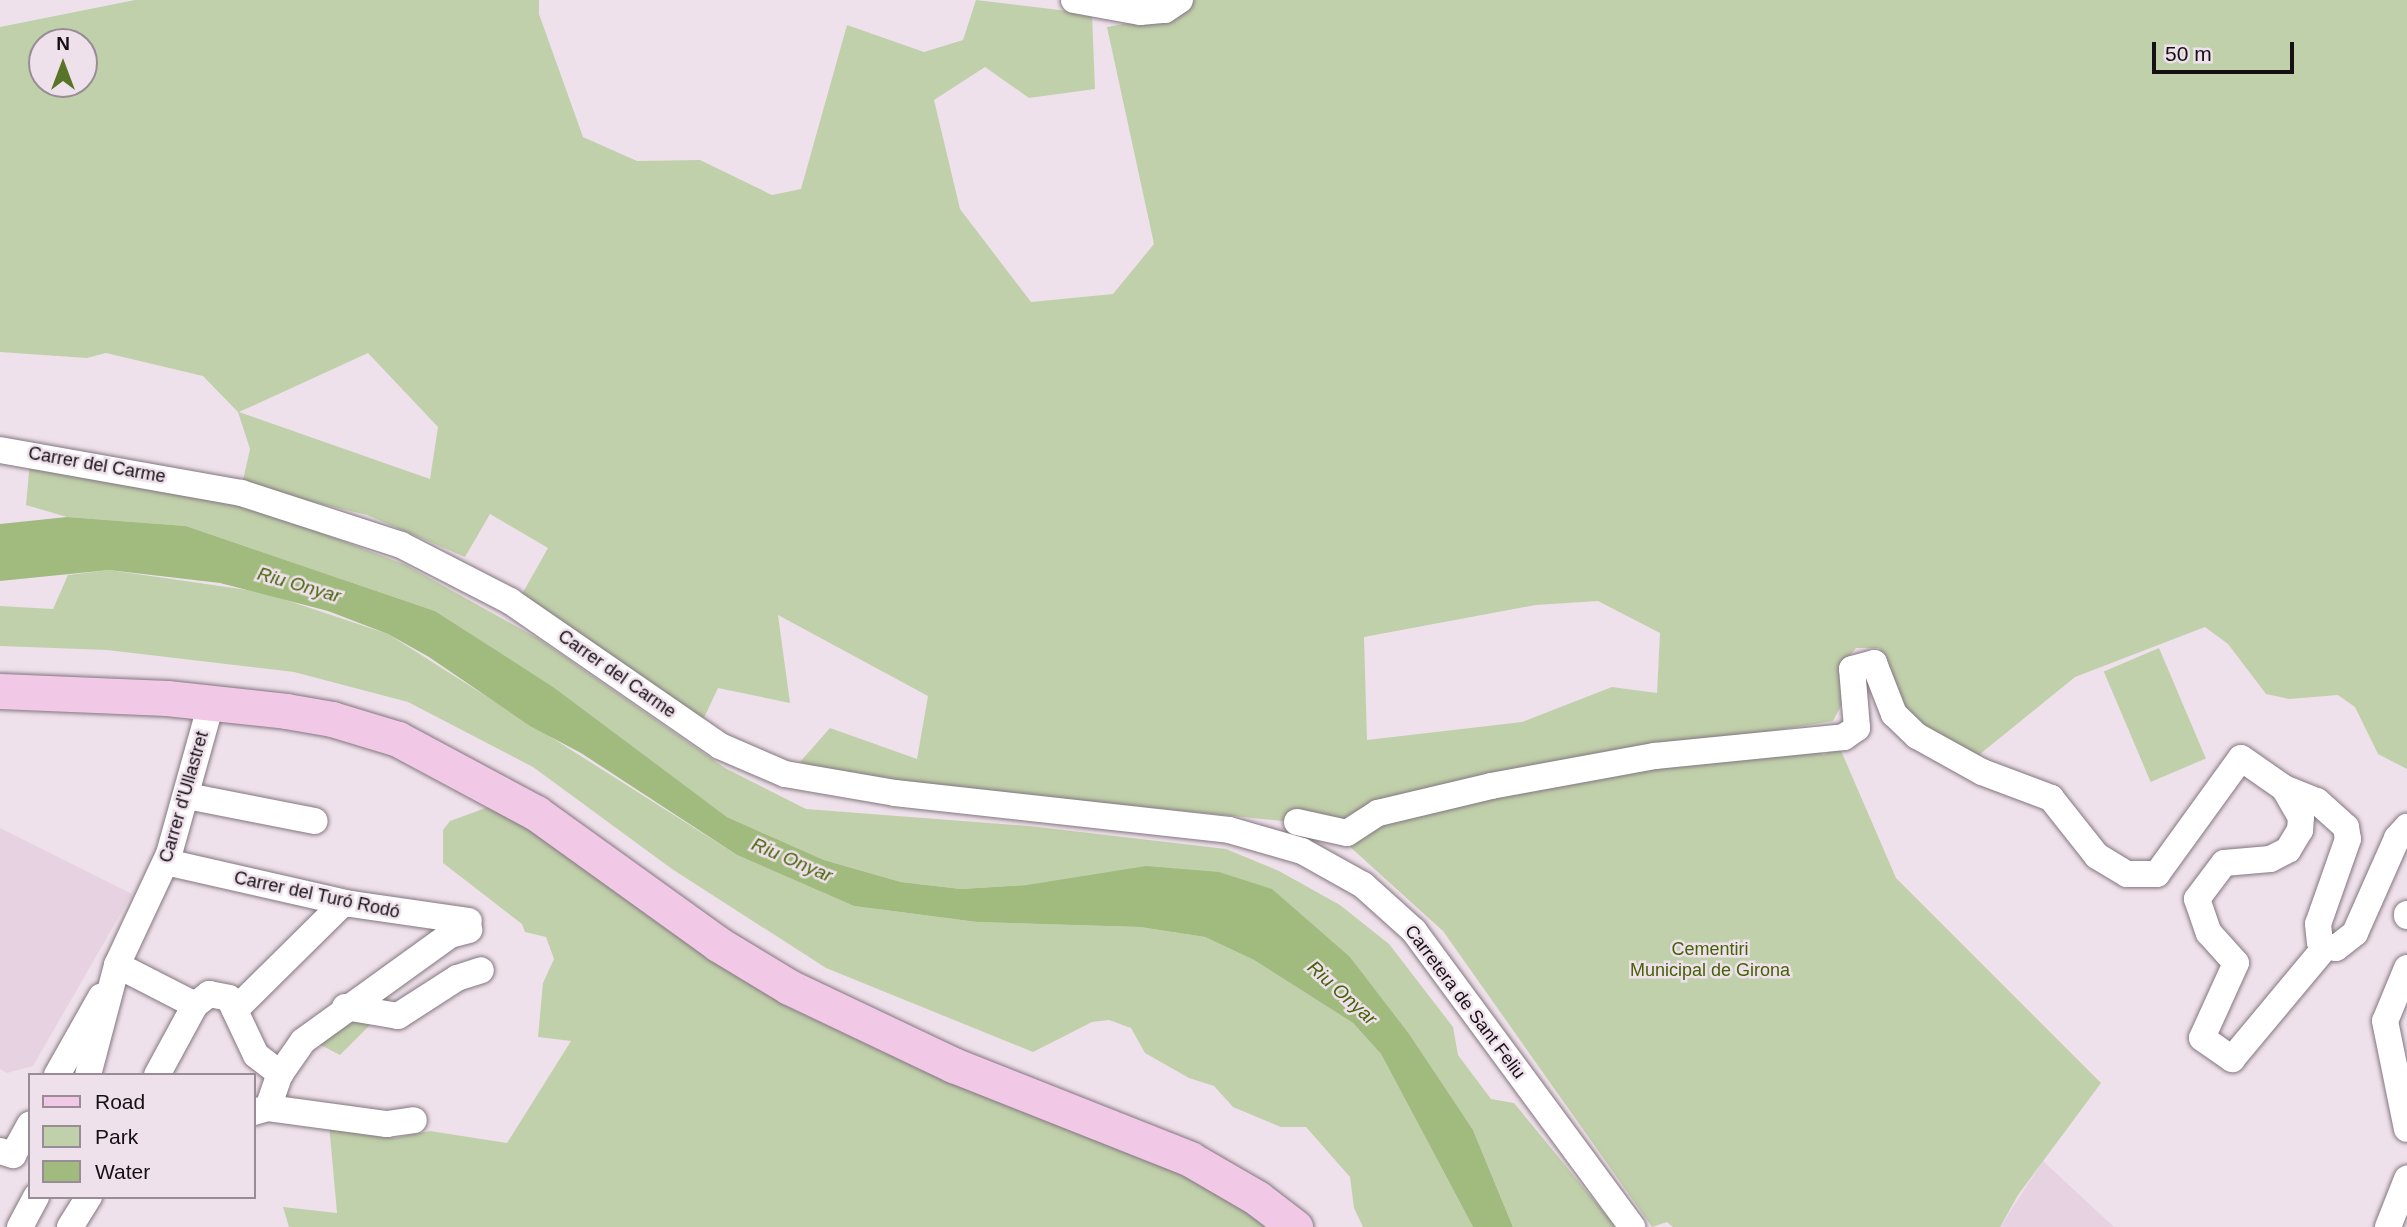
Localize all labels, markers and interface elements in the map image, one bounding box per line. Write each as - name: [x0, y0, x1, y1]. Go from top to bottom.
- north arrow: [28, 28, 98, 98]
- scale bar: [2155, 28, 2297, 72]
- text: N: [56, 33, 70, 54]
- text: 50 m: [2165, 42, 2212, 65]
- street label: Carrer del Carme: [27, 442, 167, 488]
- water label: Riu Onyar: [255, 562, 343, 608]
- street label: Carrer del Carme: [554, 625, 680, 723]
- street label: Carrer d'Ullastret: [155, 729, 213, 865]
- water label: Riu Onyar: [748, 833, 836, 887]
- street label: Carrer del Turó Rodó: [232, 867, 402, 923]
- street label: Carretera de Sant Feliu: [1400, 921, 1530, 1083]
- park label: Cementiri Municipal de Girona: [1630, 939, 1790, 982]
- water label: Riu Onyar: [1303, 956, 1381, 1030]
- legend: [28, 1073, 256, 1199]
- text: Road: [95, 1090, 145, 1113]
- text: Park: [95, 1125, 138, 1148]
- text: Water: [95, 1160, 150, 1183]

